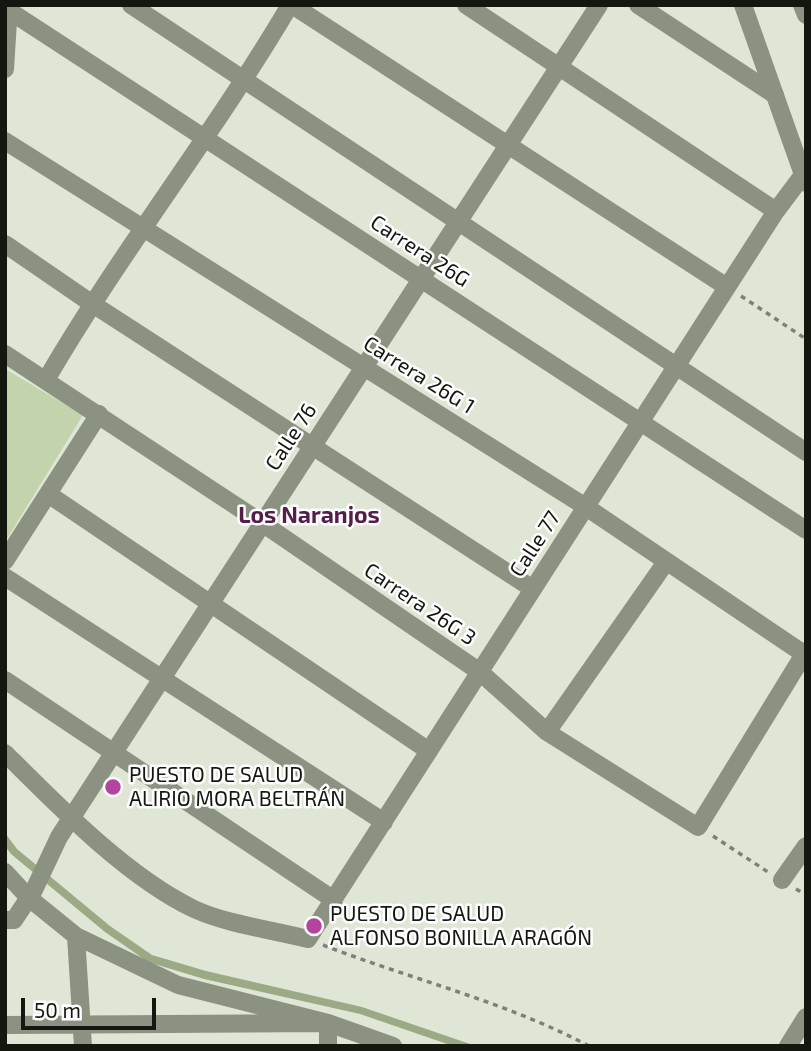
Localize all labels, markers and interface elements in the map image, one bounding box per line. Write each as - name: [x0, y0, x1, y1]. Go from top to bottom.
- street label: Carrera 26G: [366, 210, 474, 292]
- street label: Carrera 26G 1: [359, 331, 479, 419]
- street label: Calle 76: [260, 399, 322, 475]
- district label: Los Naranjos: [238, 501, 380, 529]
- street label: Calle 77: [504, 506, 566, 582]
- street label: Carrera 26G 3: [359, 557, 481, 651]
- place label: PUESTO DE SALUD ALIRIO MORA BELTRÁN: [129, 762, 345, 812]
- marker: PUESTO DE SALUD ALIRIO MORA BELTRÁN: [103, 777, 123, 797]
- place label: PUESTO DE SALUD ALFONSO BONILLA ARAGÓN: [330, 901, 592, 951]
- marker: PUESTO DE SALUD ALFONSO BONILLA ARAGÓN: [304, 916, 324, 936]
- scale bar: [24, 984, 159, 1028]
- text: 50 m: [34, 997, 81, 1022]

